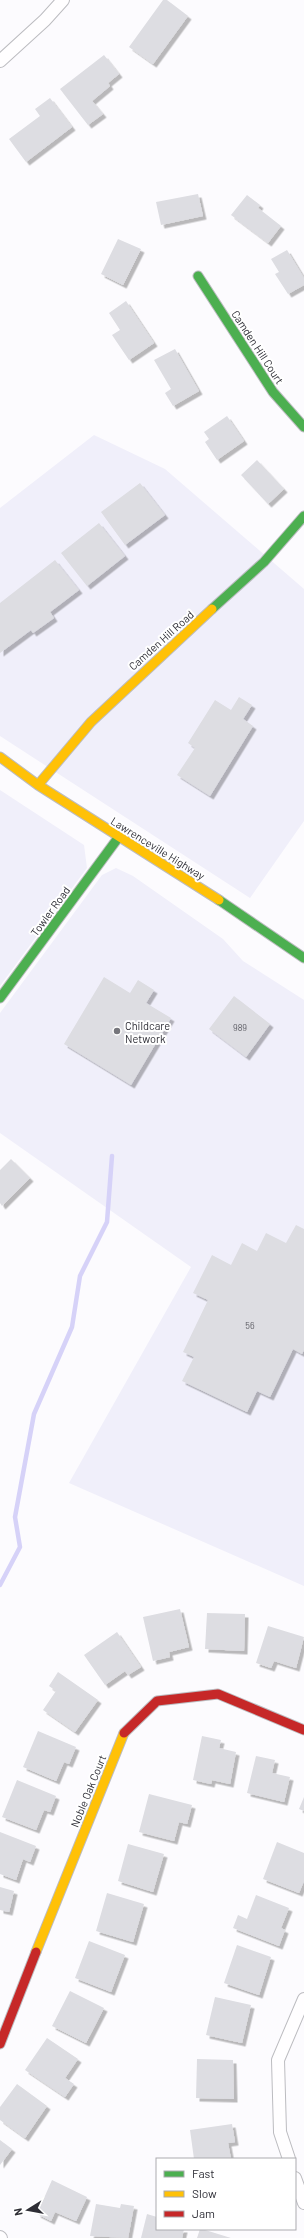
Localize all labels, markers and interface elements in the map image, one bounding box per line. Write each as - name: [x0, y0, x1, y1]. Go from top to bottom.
- street label: Camden Hill Court: [229, 308, 287, 386]
- street label: Camden Hill Road: [126, 607, 196, 673]
- street label: Lawrenceville Highway: [109, 814, 207, 882]
- street label: Towler Road: [28, 884, 72, 938]
- place label: Childcare Network: [125, 1019, 170, 1045]
- house number: 989: [233, 1022, 247, 1033]
- marker: Childcare Network: [112, 1026, 122, 1036]
- house number: 56: [245, 1320, 255, 1331]
- street label: Noble Oak Court: [68, 1753, 108, 1829]
- legend: [156, 2158, 296, 2230]
- text: Fast: [192, 2166, 215, 2180]
- text: Slow: [192, 2186, 217, 2200]
- north arrow: [8, 2190, 48, 2230]
- text: Jam: [192, 2206, 215, 2220]
- text: N: [11, 2207, 25, 2217]

